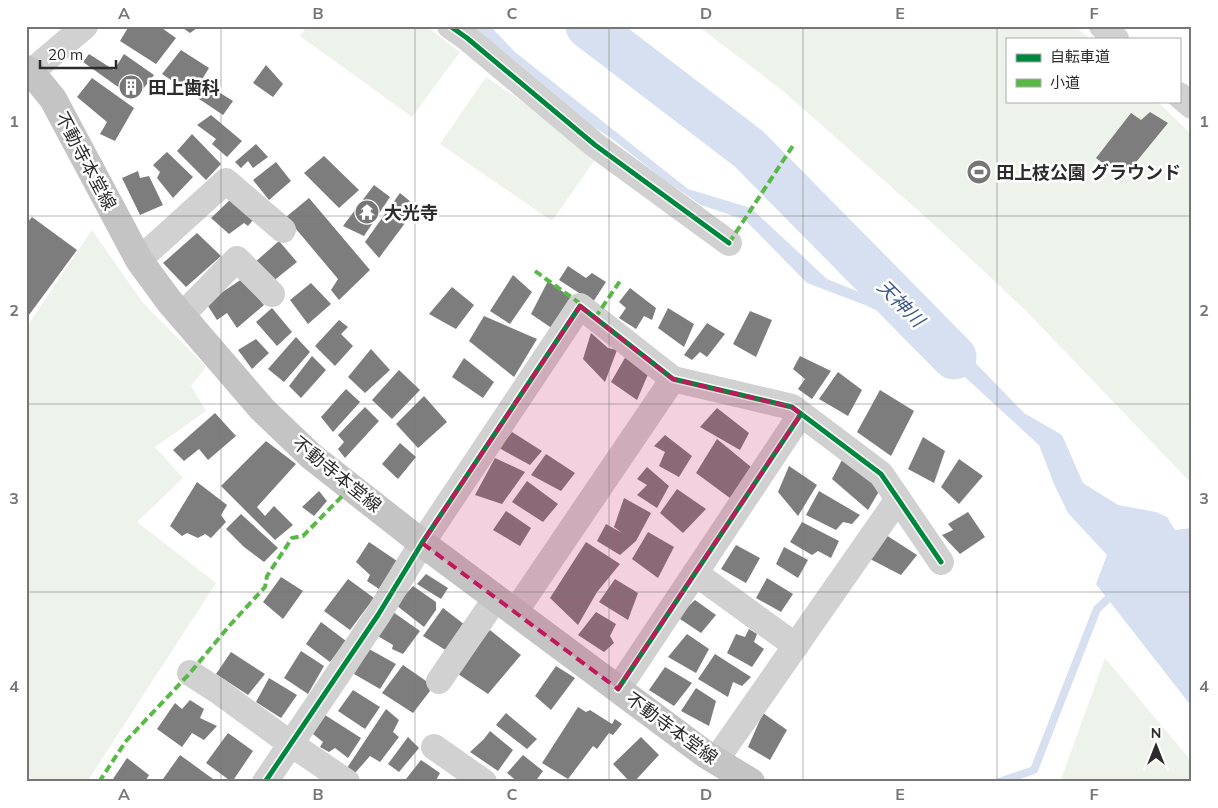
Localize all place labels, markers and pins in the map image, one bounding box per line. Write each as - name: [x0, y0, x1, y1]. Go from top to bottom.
- building icon: 田上歯科: [118, 74, 144, 100]
- place label: 田上歯科: [148, 76, 220, 99]
- sports icon: 田上枝公園 グラウンド: [966, 159, 992, 185]
- place label: 田上枝公園 グラウンド: [996, 161, 1181, 184]
- temple icon: 大光寺: [354, 199, 380, 225]
- place label: 大光寺: [384, 201, 438, 224]

